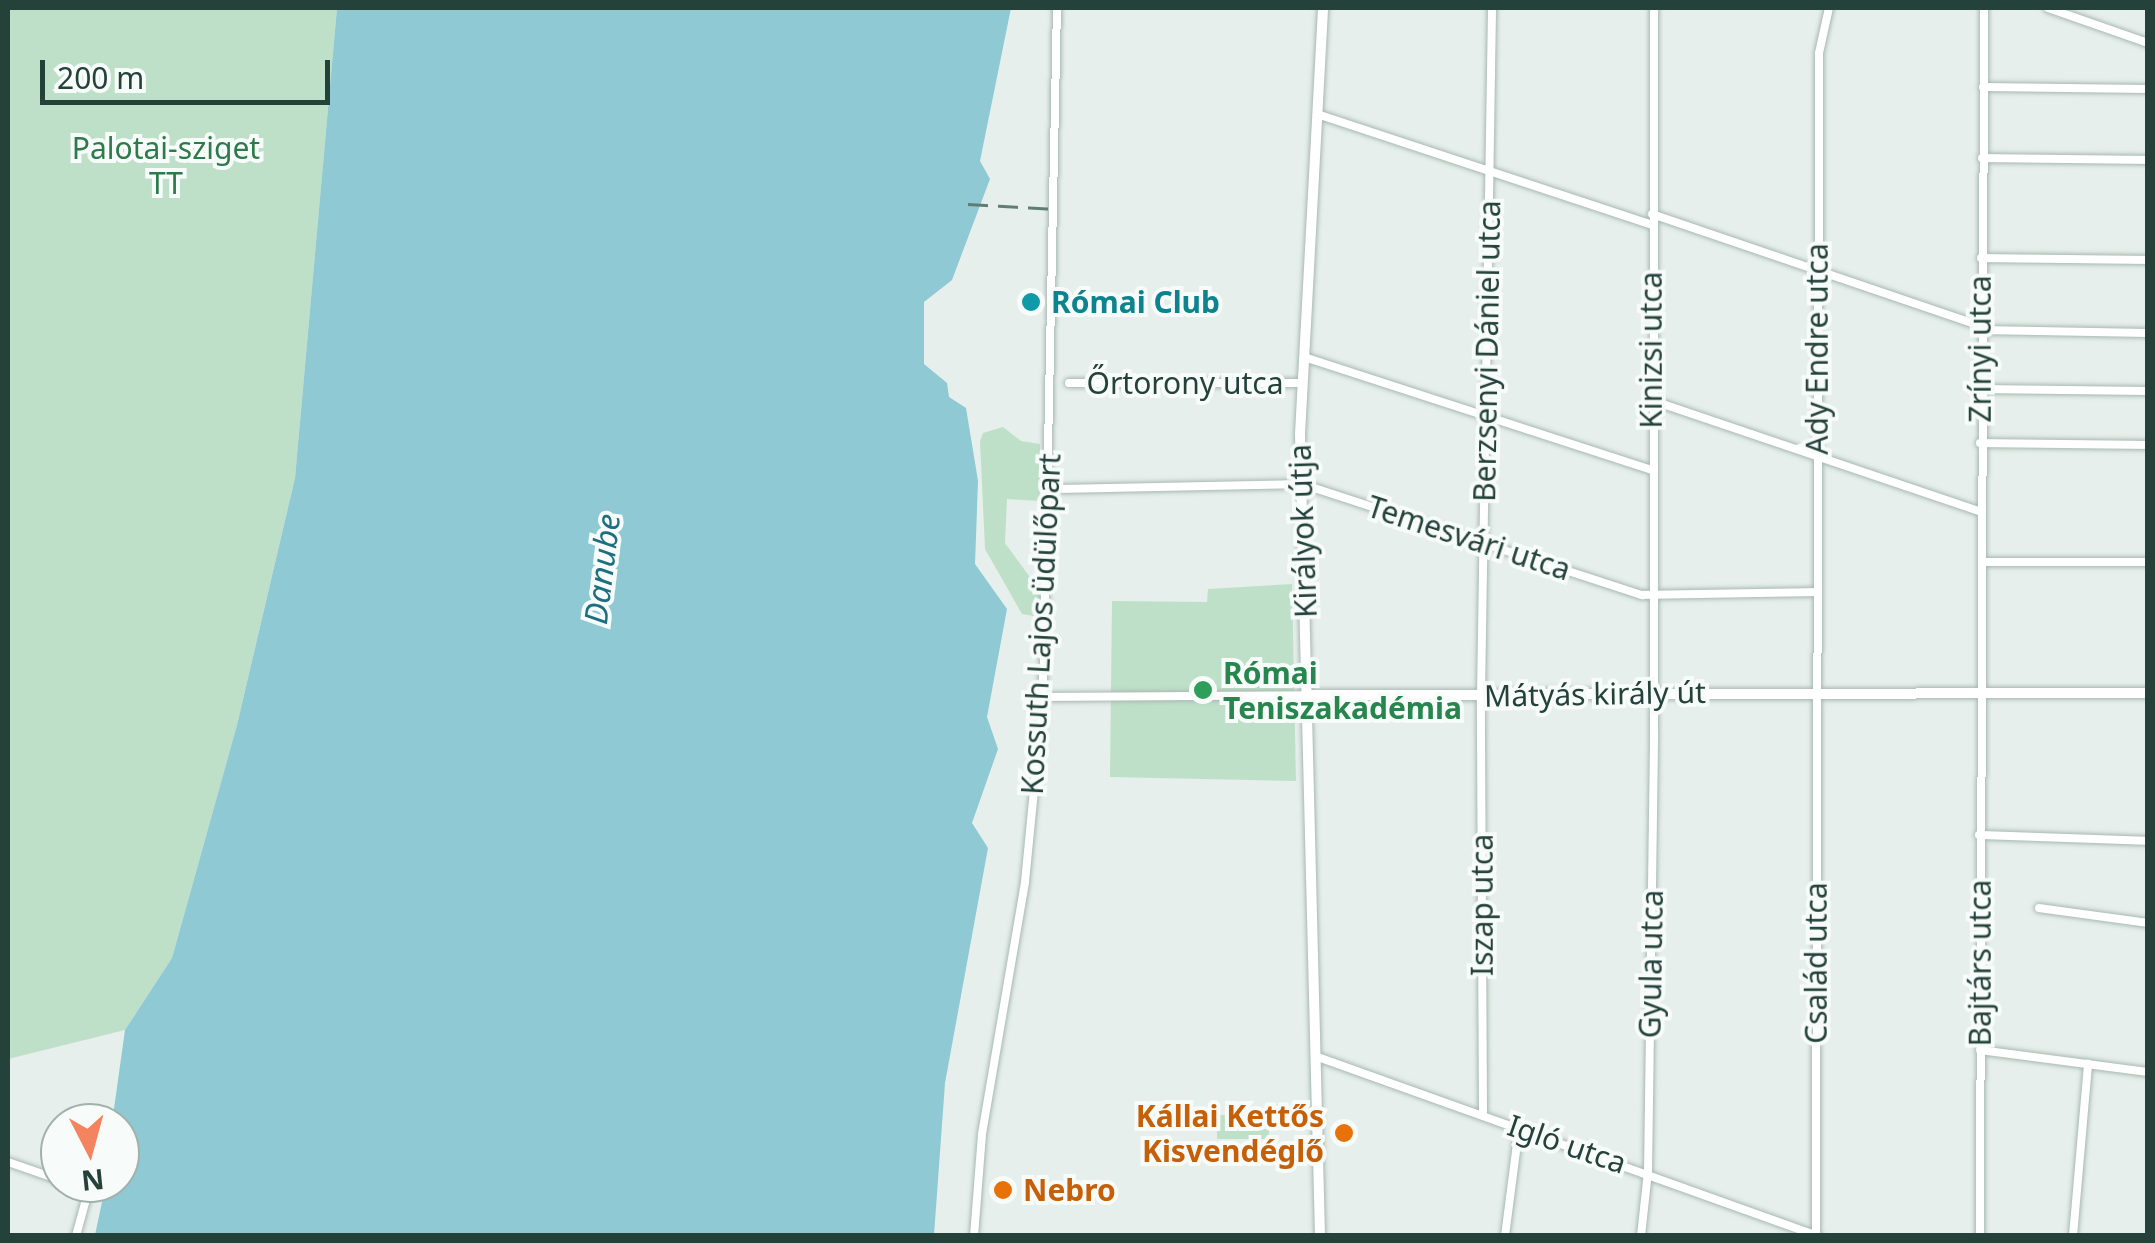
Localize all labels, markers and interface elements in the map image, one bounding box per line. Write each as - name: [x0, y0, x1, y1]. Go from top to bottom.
- scale bar: [45, 40, 335, 102]
- text: 200 m: [57, 57, 144, 98]
- park label: Palotai-sziget TT: [72, 130, 260, 200]
- street label: Berzsenyi Dániel utca: [1466, 200, 1508, 502]
- street label: Ady Endre utca: [1799, 243, 1835, 455]
- street label: Kinizsi utca: [1633, 271, 1669, 429]
- street label: Zrínyi utca: [1962, 275, 1998, 423]
- place label: Római Club: [1051, 284, 1220, 320]
- marker: Római Club: [1020, 291, 1042, 313]
- street label: Őrtorony utca: [1087, 365, 1283, 401]
- street label: Királyok útja: [1282, 443, 1324, 619]
- street label: Kossuth Lajos üdülőpart: [1014, 452, 1068, 796]
- street label: Temesvári utca: [1363, 488, 1575, 588]
- water label: Danube: [576, 512, 628, 626]
- place label: Római Teniszakadémia: [1223, 655, 1462, 726]
- street label: Mátyás király út: [1484, 674, 1706, 714]
- marker: Római Teniszakadémia: [1192, 679, 1214, 701]
- street label: Iszap utca: [1464, 834, 1500, 976]
- street label: Bajtárs utca: [1962, 880, 1998, 1046]
- street label: Család utca: [1798, 882, 1834, 1044]
- street label: Gyula utca: [1632, 889, 1670, 1039]
- place label: Kállai Kettős Kisvendéglő: [1136, 1098, 1324, 1168]
- north arrow: [40, 1103, 140, 1203]
- street label: Igló utca: [1503, 1107, 1631, 1181]
- marker: Kállai Kettős Kisvendéglő: [1333, 1122, 1355, 1144]
- text: N: [80, 1161, 106, 1201]
- place label: Nebro: [1023, 1172, 1116, 1208]
- marker: Nebro: [992, 1179, 1014, 1201]

